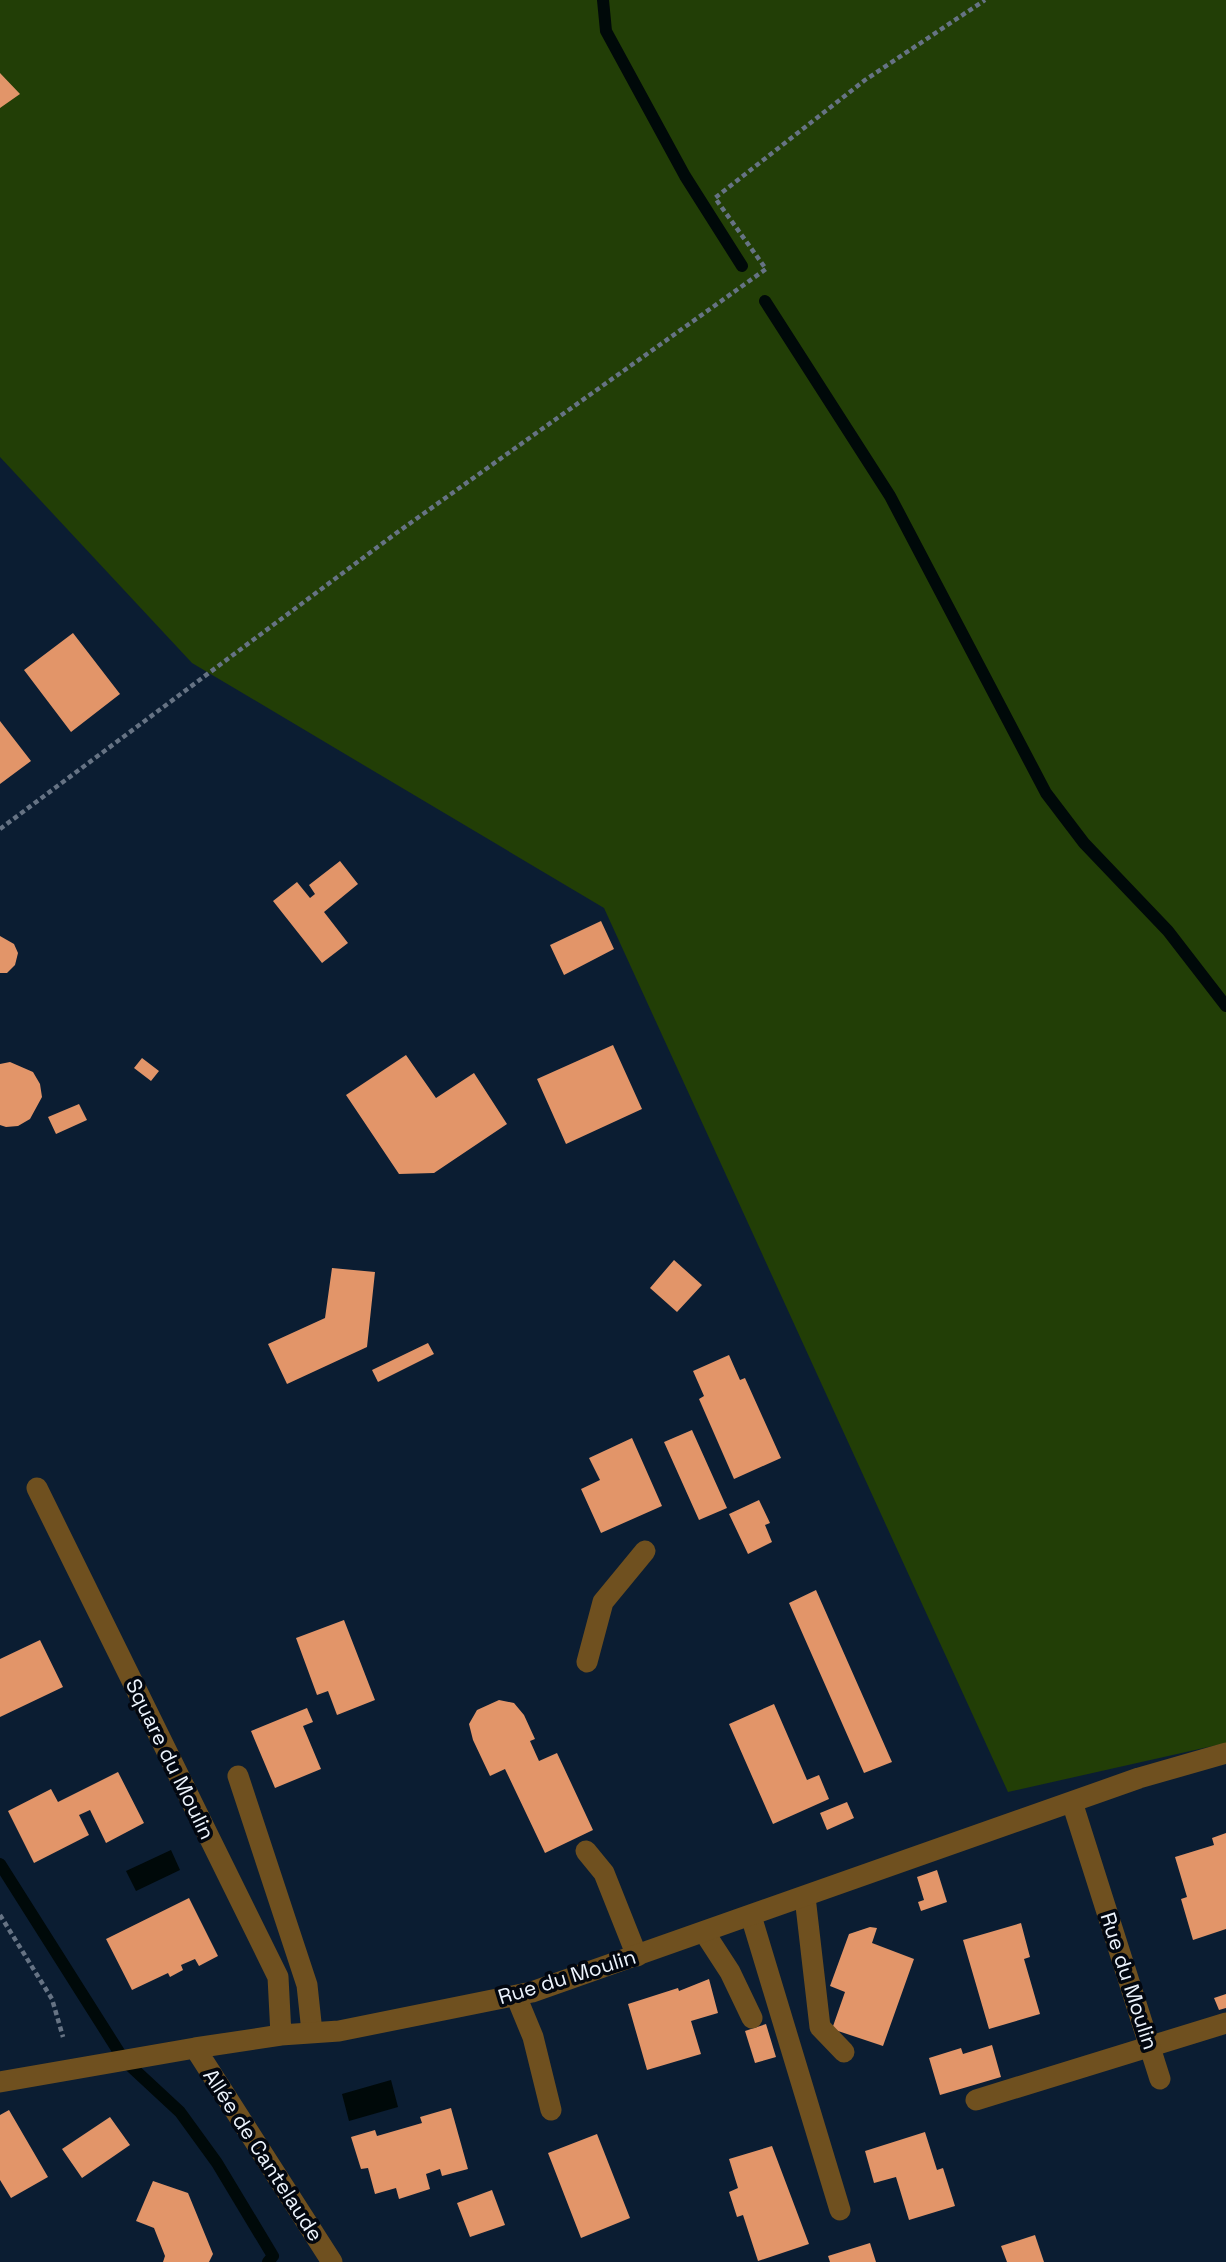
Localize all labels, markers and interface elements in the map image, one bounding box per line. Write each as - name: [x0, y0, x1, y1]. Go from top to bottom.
- street label: Square du Moulin: [120, 1674, 221, 1844]
- street label: Rue du Moulin: [1095, 1909, 1164, 2053]
- street label: Rue du Moulin: [495, 1943, 639, 2010]
- street label: Allée de Cantelaude: [197, 2063, 329, 2246]

